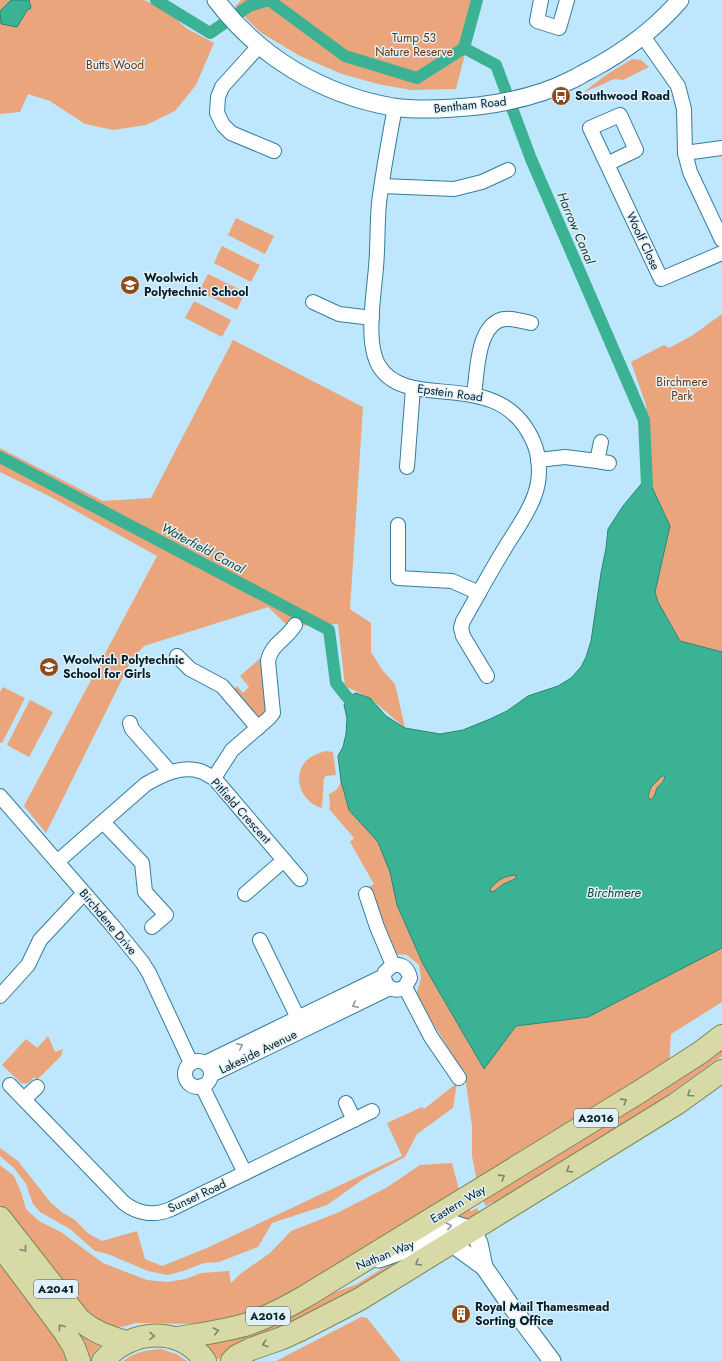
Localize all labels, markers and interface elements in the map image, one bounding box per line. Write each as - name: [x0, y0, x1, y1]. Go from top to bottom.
- park label: Tump 53 Nature Reserve: [375, 29, 453, 61]
- park label: Butts Wood: [86, 56, 144, 74]
- bus stop icon: Southwood Road: [550, 85, 572, 107]
- place label: Southwood Road: [575, 87, 670, 105]
- street label: Bentham Road: [433, 92, 507, 118]
- water label: Harrow Canal: [552, 189, 600, 268]
- street label: Woolf Close: [622, 209, 664, 273]
- place label: Woolwich Polytechnic School: [144, 269, 249, 301]
- school or university icon: Woolwich Polytechnic School: [119, 274, 141, 296]
- park label: Birchmere Park: [656, 373, 708, 405]
- street label: Epstein Road: [416, 379, 484, 407]
- water label: Waterfield Canal: [158, 518, 249, 579]
- place label: Woolwich Polytechnic School for Girls: [63, 651, 184, 683]
- school or university icon: Woolwich Polytechnic School for Girls: [38, 656, 60, 678]
- street label: Pitfield Crescent: [207, 774, 275, 848]
- water label: Birchmere: [587, 883, 642, 902]
- street label: Birchdene Drive: [75, 885, 141, 959]
- one-way arrow: [351, 1000, 359, 1008]
- street label: Lakeside Avenue: [216, 1025, 300, 1079]
- one-way arrow: [236, 1043, 244, 1051]
- one-way arrow: [687, 1089, 694, 1097]
- one-way arrow: [620, 1098, 627, 1106]
- road number: A2016: [574, 1109, 618, 1127]
- one-way arrow: [566, 1165, 573, 1172]
- one-way arrow: [498, 1174, 505, 1181]
- street label: Sunset Road: [165, 1175, 229, 1217]
- street label: Eastern Way: [427, 1180, 490, 1228]
- one-way arrow: [446, 1223, 452, 1231]
- street label: Nathan Way: [353, 1235, 418, 1275]
- one-way arrow: [19, 1244, 26, 1251]
- one-way arrow: [415, 1258, 422, 1266]
- road number: A2041: [34, 1280, 78, 1298]
- place label: Royal Mail Thamesmead Sorting Office: [475, 1298, 609, 1330]
- building icon: Royal Mail Thamesmead Sorting Office: [450, 1303, 472, 1325]
- road number: A2016: [246, 1307, 290, 1325]
- one-way arrow: [59, 1324, 66, 1331]
- one-way arrow: [213, 1328, 219, 1336]
- one-way arrow: [149, 1332, 155, 1340]
- one-way arrow: [261, 1339, 268, 1348]

